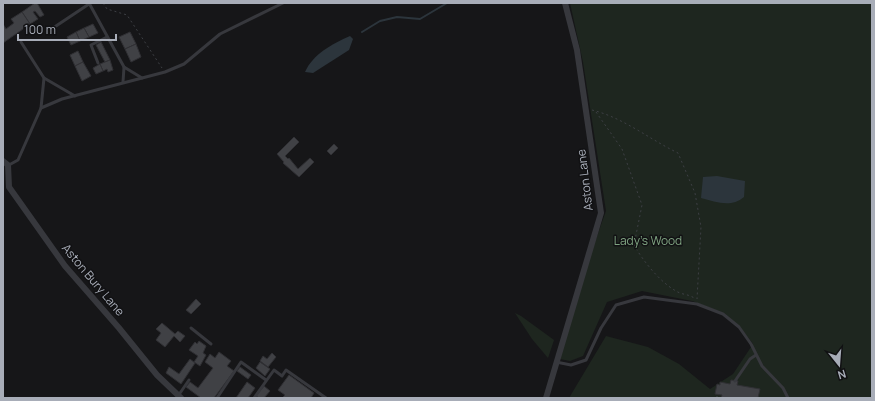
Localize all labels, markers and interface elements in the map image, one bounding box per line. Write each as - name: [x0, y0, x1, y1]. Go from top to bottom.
- scale bar: [18, 16, 116, 42]
- text: 100 m: [24, 21, 56, 38]
- street label: Aston Lane: [572, 148, 597, 212]
- park label: Lady's Wood: [614, 232, 682, 249]
- street label: Aston Bury Lane: [58, 240, 129, 319]
- north arrow: [819, 345, 859, 385]
- text: N: [836, 367, 848, 383]

